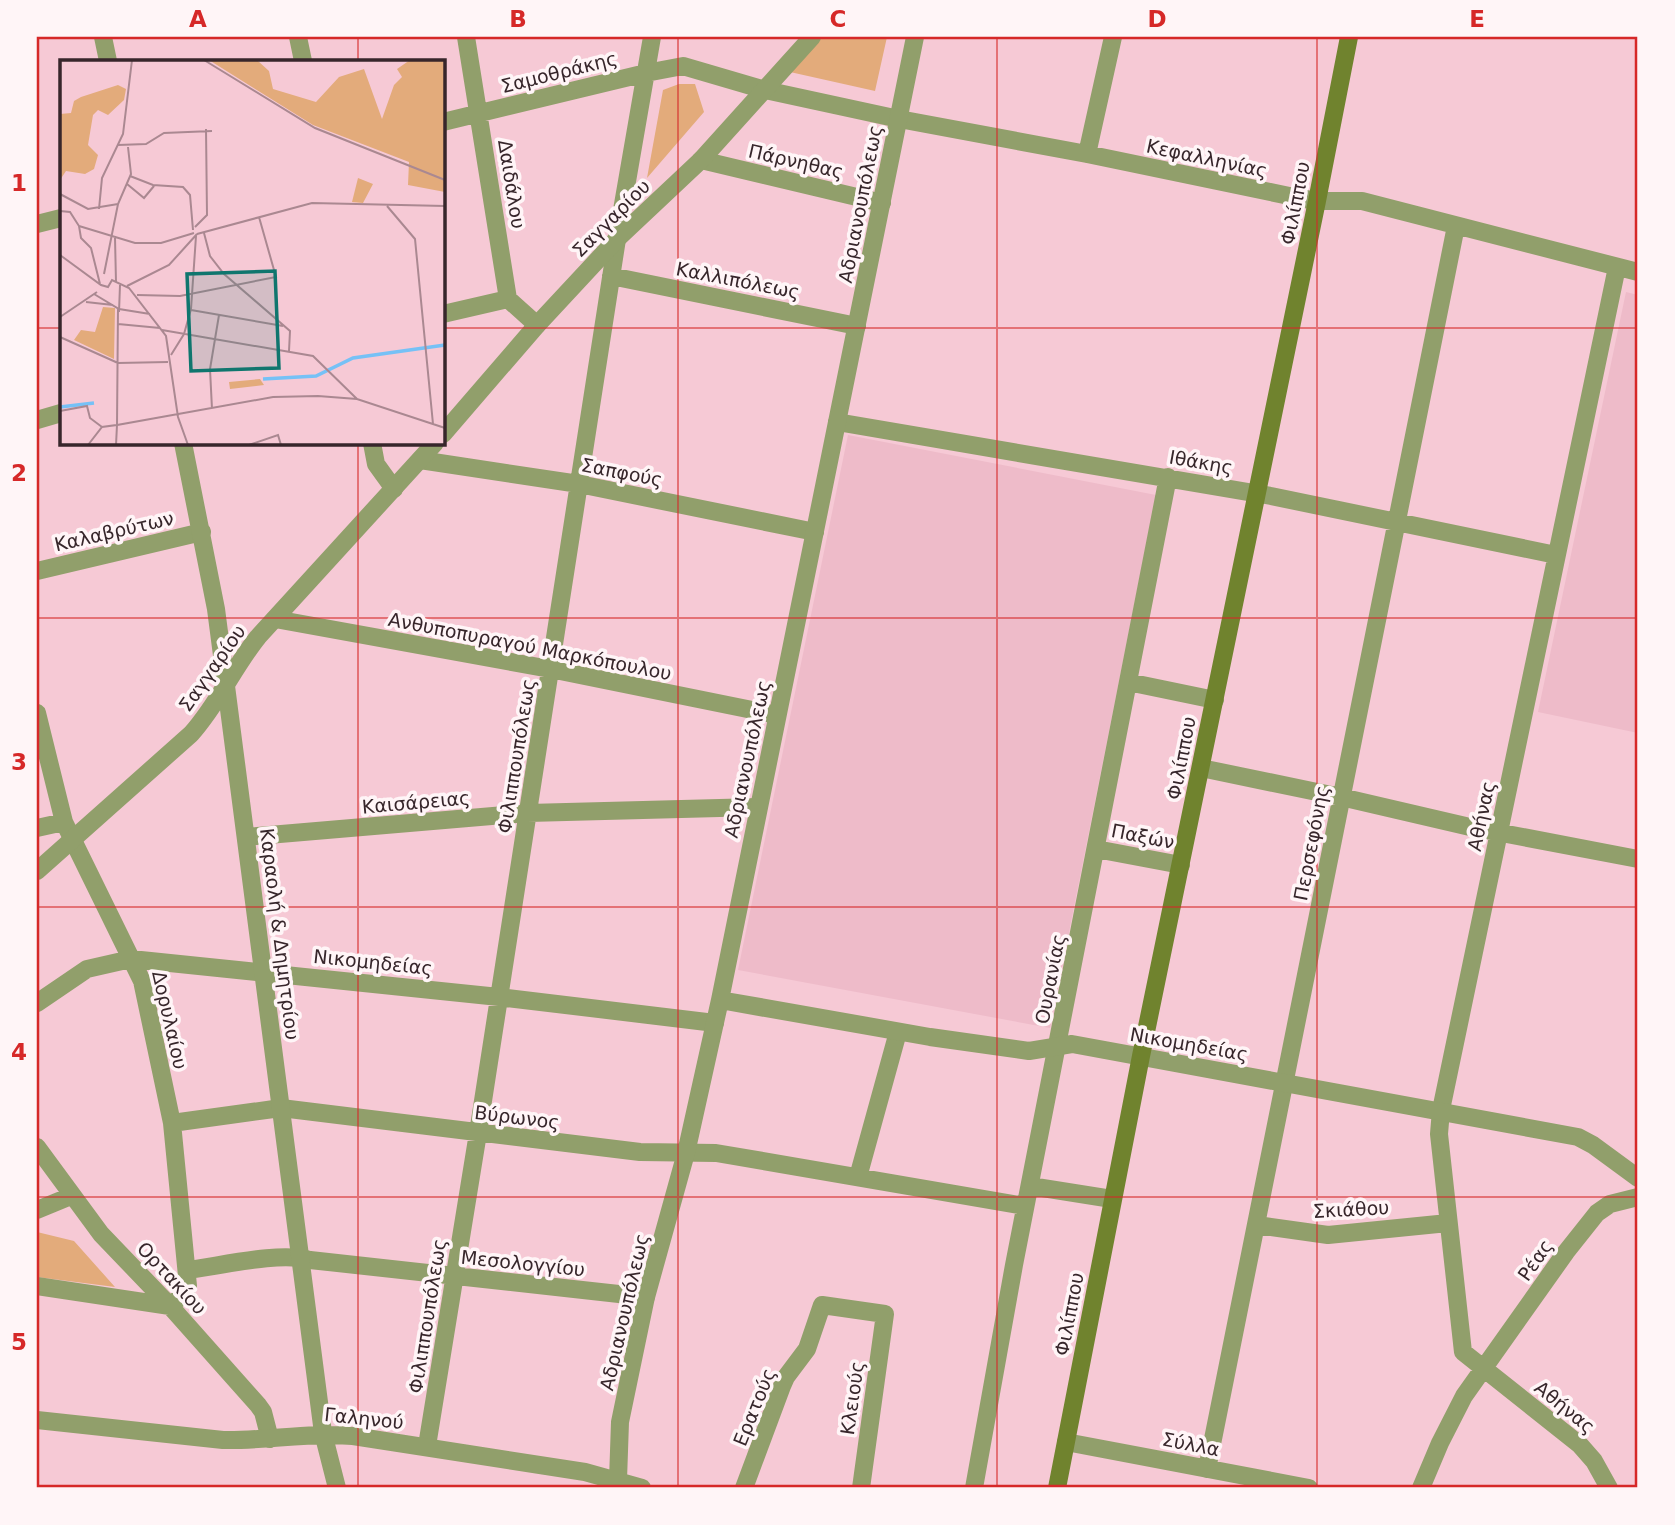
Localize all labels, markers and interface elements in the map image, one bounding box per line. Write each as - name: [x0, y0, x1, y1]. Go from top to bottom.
- text: A: [189, 6, 207, 32]
- text: B: [509, 6, 527, 32]
- text: C: [830, 6, 846, 32]
- text: D: [1147, 6, 1167, 32]
- text: E: [1469, 6, 1485, 32]
- street label: Σαμοθράκης: [499, 47, 619, 97]
- inset map: [60, 60, 444, 444]
- street label: Αδριανουπόλεως: [834, 123, 886, 285]
- street label: Κεφαλληνίας: [1145, 134, 1269, 182]
- street label: Δαιδάλου: [494, 138, 530, 230]
- street label: Πάρνηθας: [746, 139, 846, 183]
- street label: Φιλίππου: [1276, 159, 1314, 247]
- text: 1: [11, 170, 27, 196]
- street label: Σαγγαρίου: [568, 175, 654, 261]
- street label: Καλλιπόλεως: [674, 257, 802, 303]
- street label: Ιθάκης: [1167, 446, 1235, 478]
- street label: Σαπφούς: [580, 453, 664, 491]
- text: 2: [11, 460, 27, 486]
- street label: Καλαβρύτων: [52, 507, 176, 555]
- street label: Ανθυποπυραγού Μαρκόπουλου: [387, 608, 673, 684]
- street label: Σαγγαρίου: [174, 620, 250, 716]
- street label: Φιλιππουπόλεως: [493, 677, 539, 835]
- street label: Αδριανουπόλεως: [720, 678, 774, 840]
- street label: Φιλίππου: [1162, 714, 1200, 802]
- text: 3: [11, 749, 27, 775]
- street label: Αθήνας: [1463, 779, 1499, 853]
- street label: Περσεφόνης: [1289, 784, 1333, 902]
- street label: Καισάρειας: [361, 786, 471, 818]
- street label: Παξών: [1110, 819, 1176, 853]
- street label: Καραολή & Δημητρίου: [256, 827, 304, 1041]
- street label: Ουρανίας: [1030, 932, 1070, 1026]
- street label: Νικομηδείας: [312, 945, 434, 979]
- street label: Δορυλαίου: [148, 969, 192, 1071]
- street label: Νικομηδείας: [1128, 1023, 1250, 1065]
- text: 4: [11, 1039, 27, 1065]
- street label: Βύρωνος: [473, 1101, 561, 1133]
- street label: Σκιάθου: [1312, 1196, 1390, 1222]
- street label: Αδριανουπόλεως: [595, 1231, 653, 1393]
- street label: Ρέας: [1513, 1235, 1557, 1285]
- street label: Ορτακίου: [133, 1237, 211, 1319]
- street label: Φιλιππουπόλεως: [404, 1237, 450, 1395]
- street label: Μεσολογγίου: [460, 1246, 586, 1280]
- street label: Φιλίππου: [1050, 1270, 1088, 1358]
- text: 5: [11, 1329, 27, 1355]
- street label: Κλειούς: [836, 1360, 868, 1436]
- street label: Ερατούς: [728, 1365, 780, 1449]
- street label: Αθήνας: [1531, 1376, 1599, 1438]
- street label: Γαληνού: [323, 1403, 405, 1433]
- street label: Σύλλα: [1160, 1428, 1222, 1460]

